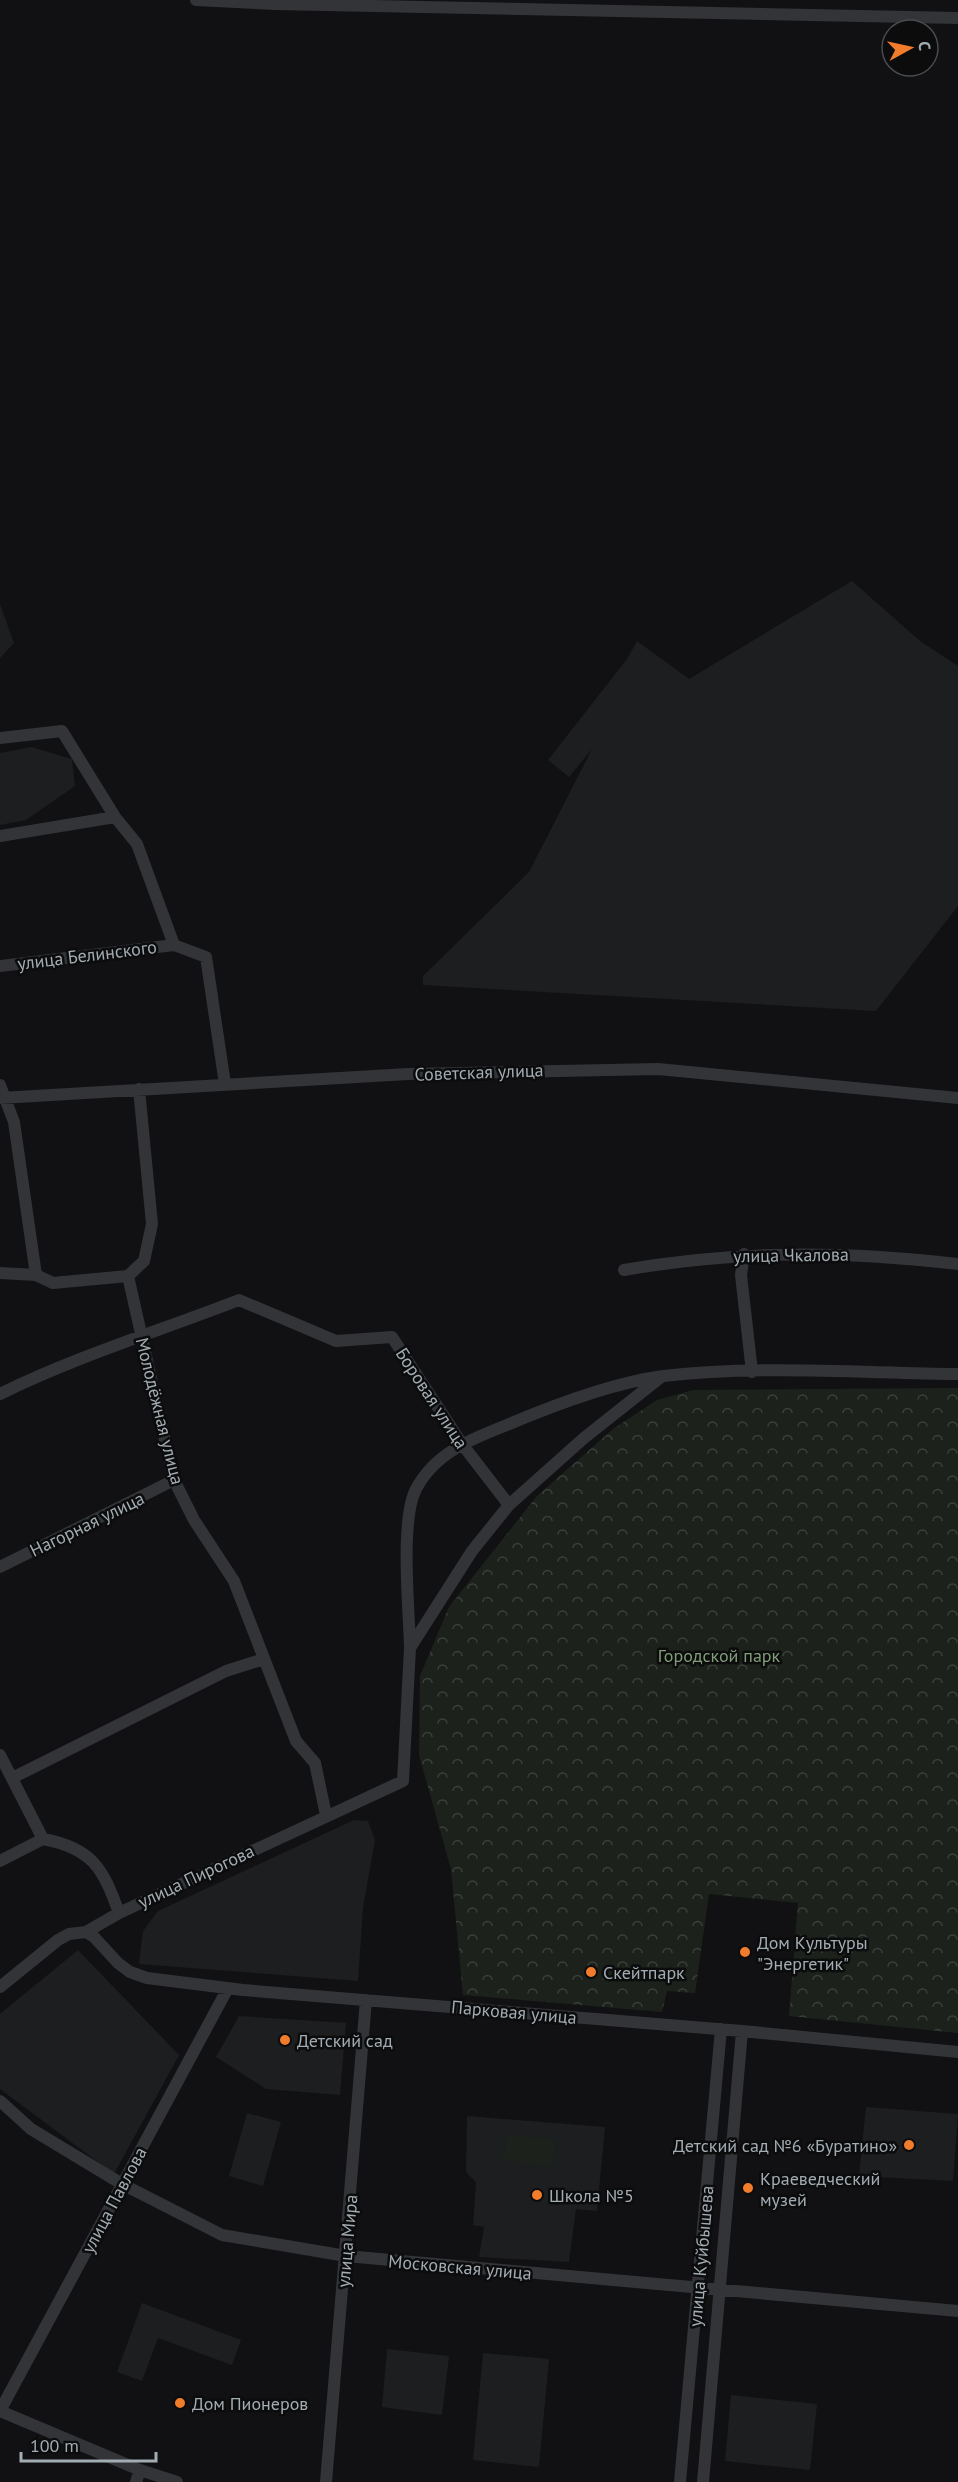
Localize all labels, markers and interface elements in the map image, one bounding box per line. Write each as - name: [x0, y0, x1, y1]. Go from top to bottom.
- north arrow: [880, 18, 940, 78]
- text: С: [914, 40, 935, 52]
- street label: улица Белинского: [16, 935, 158, 975]
- street label: Советская улица: [414, 1058, 544, 1086]
- street label: улица Чкалова: [733, 1242, 849, 1268]
- street label: Молодёжная улица: [131, 1335, 189, 1487]
- street label: Боровая улица: [391, 1343, 473, 1453]
- street label: Нагорная улица: [26, 1486, 148, 1562]
- park label: Городской парк: [658, 1644, 781, 1667]
- street label: улица Пирогова: [134, 1839, 258, 1913]
- place label: Дом Культуры "Энергетик": [757, 1931, 868, 1975]
- marker: Дом Культуры "Энергетик": [738, 1945, 752, 1959]
- place label: Скейтпарк: [603, 1961, 685, 1984]
- marker: Скейтпарк: [584, 1965, 598, 1979]
- street label: Парковая улица: [450, 1995, 578, 2029]
- place label: Детский сад: [297, 2029, 393, 2052]
- marker: Детский сад: [278, 2033, 292, 2047]
- place label: Детский сад №6 «Буратино»: [673, 2134, 897, 2157]
- marker: Детский сад №6 «Буратино»: [902, 2138, 916, 2152]
- street label: улица Павлова: [76, 2143, 152, 2257]
- place label: Краеведческий музей: [760, 2167, 880, 2211]
- marker: Краеведческий музей: [741, 2181, 755, 2195]
- place label: Школа №5: [549, 2184, 634, 2207]
- street label: улица Куйбышева: [683, 2184, 719, 2328]
- marker: Школа №5: [530, 2188, 544, 2202]
- street label: улица Мира: [331, 2193, 363, 2289]
- street label: Московская улица: [387, 2249, 533, 2285]
- place label: Дом Пионеров: [192, 2392, 308, 2415]
- marker: Дом Пионеров: [173, 2396, 187, 2410]
- scale bar: [21, 2425, 156, 2463]
- text: 100 m: [30, 2434, 79, 2457]

